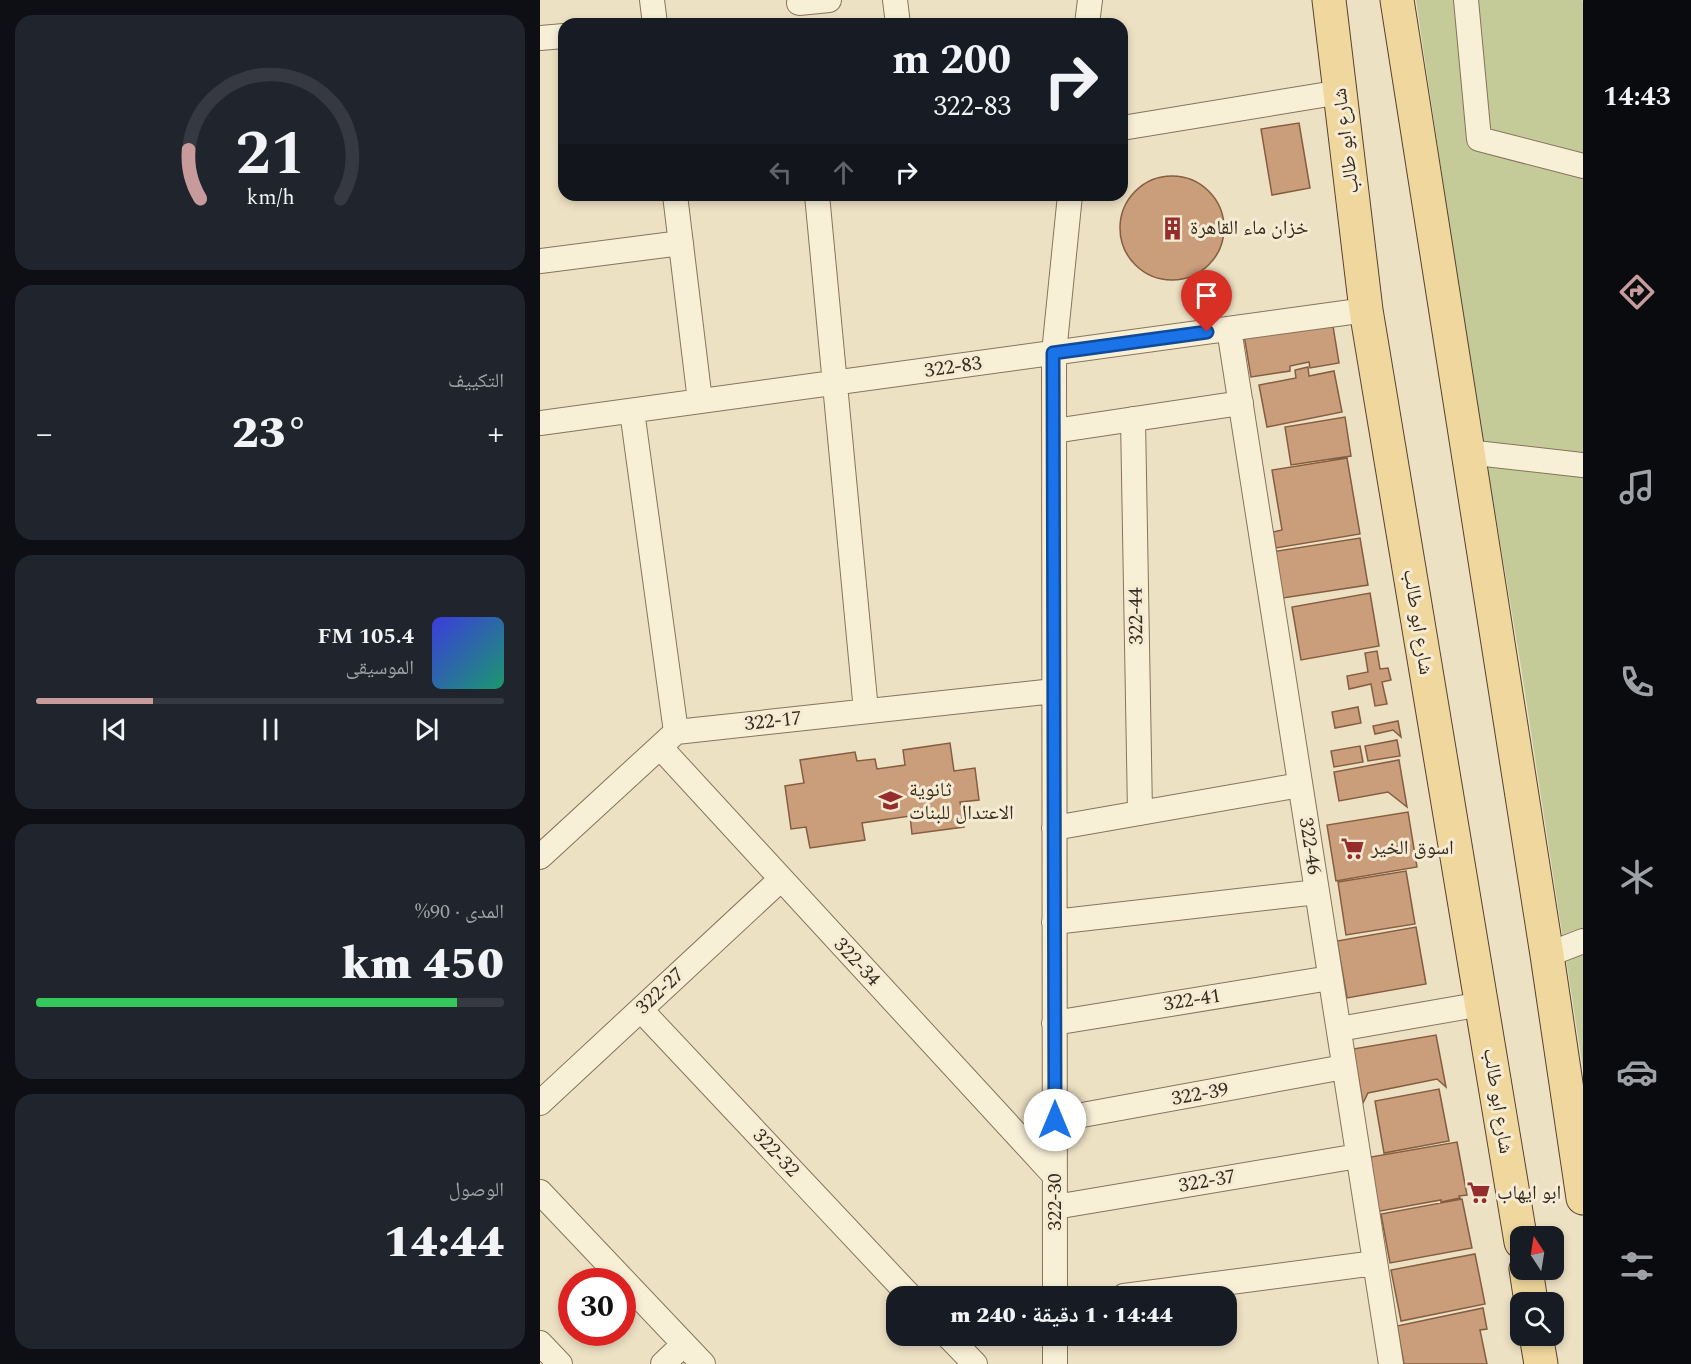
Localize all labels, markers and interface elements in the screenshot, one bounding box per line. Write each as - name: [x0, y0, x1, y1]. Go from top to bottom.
- text: 200 m: [892, 29, 1011, 92]
- icon: right: [1032, 42, 1110, 120]
- text: 14:43: [1603, 76, 1671, 118]
- text: 322-83: [933, 86, 1011, 128]
- street label: شارع ابو طالب: [1325, 86, 1367, 196]
- text: 21: [235, 108, 305, 203]
- icon: left: [764, 156, 797, 189]
- icon: ahead: [827, 156, 860, 189]
- icon: right: [890, 156, 923, 189]
- text: km/h: [246, 182, 294, 215]
- place label: خزان ماء القاهرة: [1190, 213, 1309, 243]
- building icon: خزان ماء القاهرة: [1159, 215, 1185, 241]
- pin: [1181, 270, 1232, 332]
- icon: directions: [1616, 271, 1658, 313]
- icon: arrive: [1190, 279, 1223, 312]
- street label: 322-83: [922, 348, 984, 386]
- text: التكييف: [448, 366, 504, 396]
- text: 23°: [232, 399, 308, 468]
- text: −: [36, 409, 53, 459]
- text: +: [487, 409, 504, 459]
- icon: music: [1616, 466, 1658, 508]
- street label: شارع ابو طالب: [1395, 567, 1441, 677]
- street label: 322-44: [1121, 587, 1151, 645]
- text: 105.4 FM: [317, 620, 414, 653]
- text: الموسيقى: [346, 653, 414, 683]
- icon: phone: [1616, 661, 1658, 703]
- street label: 322-17: [743, 703, 803, 739]
- icon: previous: [98, 713, 131, 746]
- icon: pause: [254, 713, 287, 746]
- icon: next: [410, 713, 443, 746]
- place label: ثانوية الاعتدال للبنات: [909, 775, 1014, 828]
- school or university icon: ثانوية الاعتدال للبنات: [878, 788, 904, 814]
- street label: 322-46: [1291, 815, 1329, 877]
- place label: اسوق الخير: [1370, 833, 1454, 863]
- supermarket icon: اسوق الخير: [1340, 835, 1366, 861]
- icon: climate: [1616, 856, 1658, 898]
- text: المدى · 90%: [415, 897, 504, 927]
- text: 450 km: [342, 930, 504, 999]
- street label: 322-34: [826, 931, 888, 993]
- street label: 322-27: [629, 960, 691, 1022]
- street label: 322-41: [1161, 981, 1223, 1019]
- street label: شارع ابو طالب: [1475, 1046, 1521, 1156]
- icon: car: [1616, 1051, 1658, 1093]
- street label: 322-39: [1169, 1074, 1231, 1114]
- position arrow: [1023, 1088, 1087, 1152]
- street label: 322-32: [745, 1122, 807, 1184]
- street label: 322-37: [1176, 1161, 1238, 1201]
- street label: 322-30: [1040, 1173, 1070, 1231]
- text: الوصول: [449, 1175, 504, 1205]
- place label: ابو ايهاب: [1497, 1178, 1561, 1208]
- supermarket icon: ابو ايهاب: [1466, 1180, 1492, 1206]
- text: 14:44: [383, 1208, 504, 1277]
- north arrow: [1510, 1226, 1564, 1280]
- map controls: [1510, 1226, 1564, 1346]
- icon: filters: [1616, 1245, 1658, 1287]
- speed limit sign: 30: [558, 1268, 636, 1346]
- button: search: [1510, 1292, 1564, 1346]
- text: 14:44 · 1 دقيقة · 240 m: [950, 1299, 1173, 1332]

